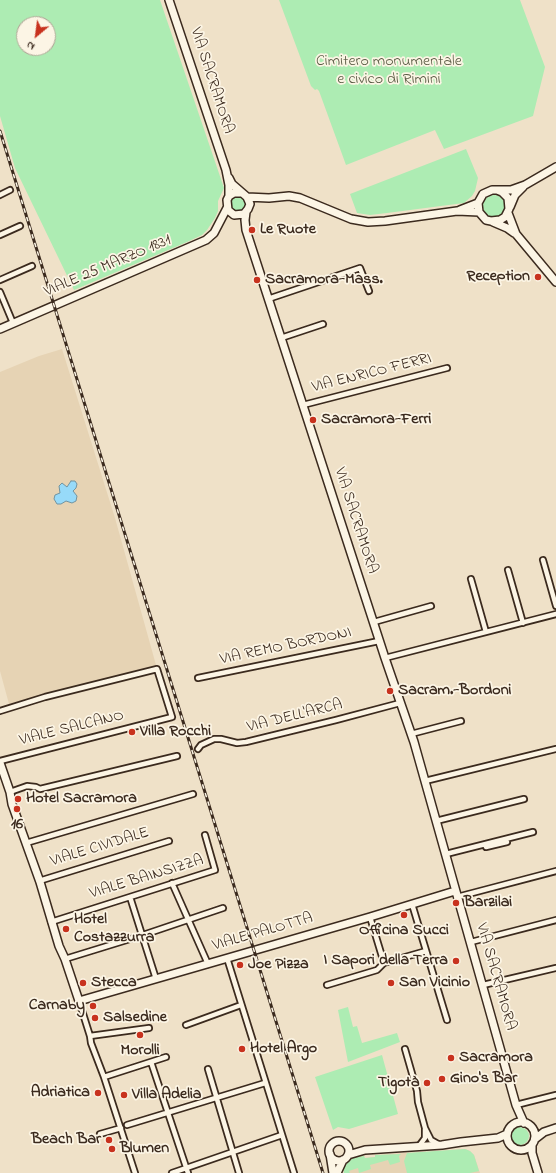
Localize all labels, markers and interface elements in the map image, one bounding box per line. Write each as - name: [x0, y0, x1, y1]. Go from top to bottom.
- north arrow: [16, 16, 56, 56]
- street label: VIA SACRAMORA: [185, 25, 237, 137]
- text: N: [24, 37, 38, 54]
- park label: Cimitero monumentale e civico di Rimini: [316, 52, 462, 90]
- place label: Le Ruote: [260, 220, 316, 240]
- marker: Le Ruote: [247, 225, 257, 235]
- street label: VIALE 25 MARZO 1831: [42, 232, 174, 302]
- place label: Reception: [467, 267, 530, 287]
- place label: Sacramora-Mass.: [265, 270, 383, 290]
- marker: Reception: [533, 272, 543, 282]
- marker: Sacramora-Mass.: [252, 275, 262, 285]
- street label: VIA ENRICO FERRI: [310, 350, 434, 398]
- place label: Sacramora-Ferri: [321, 410, 431, 430]
- marker: Sacramora-Ferri: [308, 415, 318, 425]
- street label: VIA SACRAMORA: [329, 465, 381, 577]
- street label: VIA REMO BORDONI: [219, 624, 353, 670]
- place label: Sacram.-Bordoni: [398, 681, 511, 701]
- marker: Sacram.-Bordoni: [385, 686, 395, 696]
- street label: VIA DELL'ARCA: [245, 696, 345, 738]
- street label: VIALE SALCANO: [18, 707, 126, 751]
- place label: Villa Rocchi: [140, 722, 211, 742]
- marker: Villa Rocchi: [127, 727, 137, 737]
- place label: Hotel Sacramora: [26, 789, 137, 809]
- marker: Hotel Sacramora: [13, 794, 23, 804]
- marker: 16: [12, 804, 22, 814]
- place label: 16: [11, 815, 23, 835]
- street label: VIALE CIVIDALE: [49, 824, 151, 872]
- street label: VIALE BAINSIZZA: [88, 852, 206, 904]
- place label: Barzilai: [464, 893, 512, 913]
- marker: Barzilai: [451, 898, 461, 908]
- place label: Hotel Costazzurra: [74, 910, 154, 948]
- street label: VIALE PALOTTA: [211, 910, 315, 956]
- marker: Officina Succi: [399, 910, 409, 920]
- place label: Officina Succi: [359, 921, 449, 941]
- street label: VIA SACRAMORA: [471, 921, 519, 1033]
- marker: Hotel Costazzurra: [61, 924, 71, 934]
- place label: I Sapori della Terra: [323, 951, 448, 971]
- place label: Joe Pizza: [248, 955, 309, 975]
- marker: I Sapori della Terra: [451, 956, 461, 966]
- marker: Joe Pizza: [235, 960, 245, 970]
- place label: Stecca: [91, 973, 137, 993]
- place label: San Vicinio: [399, 973, 470, 993]
- marker: Stecca: [78, 978, 88, 988]
- marker: San Vicinio: [386, 978, 396, 988]
- place label: Carnaby: [29, 996, 85, 1016]
- marker: Carnaby: [88, 1001, 98, 1011]
- place label: Salsedine: [103, 1008, 167, 1028]
- marker: Salsedine: [90, 1013, 100, 1023]
- marker: Morolli: [135, 1030, 145, 1040]
- place label: Hotel Argo: [250, 1039, 317, 1059]
- place label: Morolli: [120, 1041, 160, 1061]
- marker: Hotel Argo: [237, 1044, 247, 1054]
- place label: Sacramora: [459, 1048, 533, 1068]
- marker: Sacramora: [446, 1053, 456, 1063]
- place label: Gino's Bar: [450, 1069, 517, 1089]
- place label: Tigotà: [378, 1073, 419, 1093]
- marker: Gino's Bar: [437, 1074, 447, 1084]
- marker: Tigotà: [422, 1078, 432, 1088]
- place label: Adriatica: [31, 1083, 90, 1103]
- place label: Villa Adelia: [132, 1085, 201, 1105]
- marker: Adriatica: [93, 1088, 103, 1098]
- marker: Villa Adelia: [119, 1090, 129, 1100]
- place label: Beach Bar: [31, 1130, 101, 1150]
- marker: Beach Bar: [104, 1135, 114, 1145]
- place label: Blumen: [120, 1139, 169, 1159]
- marker: Blumen: [107, 1144, 117, 1154]

